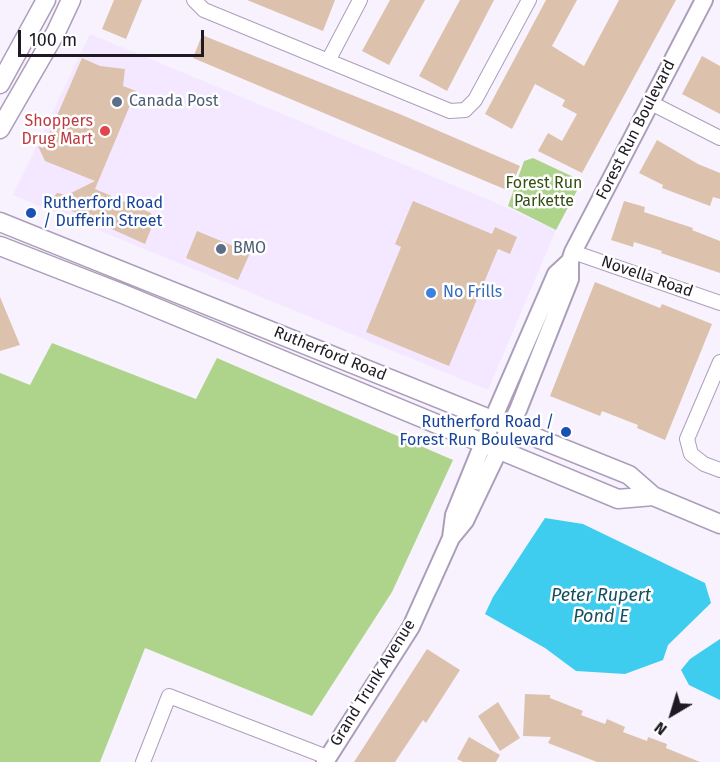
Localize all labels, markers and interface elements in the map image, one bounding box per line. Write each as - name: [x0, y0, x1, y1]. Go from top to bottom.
- scale bar: [21, 18, 207, 56]
- text: 100 m: [29, 29, 77, 51]
- street label: Forest Run Boulevard: [592, 57, 680, 203]
- place label: Canada Post: [129, 92, 219, 112]
- marker: Canada Post: [110, 95, 124, 109]
- place label: Shoppers Drug Mart: [22, 112, 93, 150]
- marker: Shoppers Drug Mart: [98, 124, 112, 138]
- park label: Forest Run Parkette: [506, 174, 582, 212]
- place label: Rutherford Road / Dufferin Street: [43, 194, 163, 232]
- marker: Rutherford Road / Dufferin Street: [24, 206, 38, 220]
- place label: BMO: [233, 239, 266, 259]
- marker: BMO: [214, 242, 228, 256]
- street label: Novella Road: [599, 252, 695, 302]
- place label: No Frills: [443, 283, 502, 303]
- marker: No Frills: [424, 286, 438, 300]
- street label: Rutherford Road: [271, 323, 389, 385]
- place label: Rutherford Road / Forest Run Boulevard: [400, 413, 554, 451]
- marker: Rutherford Road / Forest Run Boulevard: [559, 425, 573, 439]
- water label: Peter Rupert Pond E: [551, 585, 651, 628]
- street label: Grand Trunk Avenue: [326, 616, 420, 750]
- north arrow: [642, 684, 702, 744]
- text: N: [651, 718, 671, 739]

